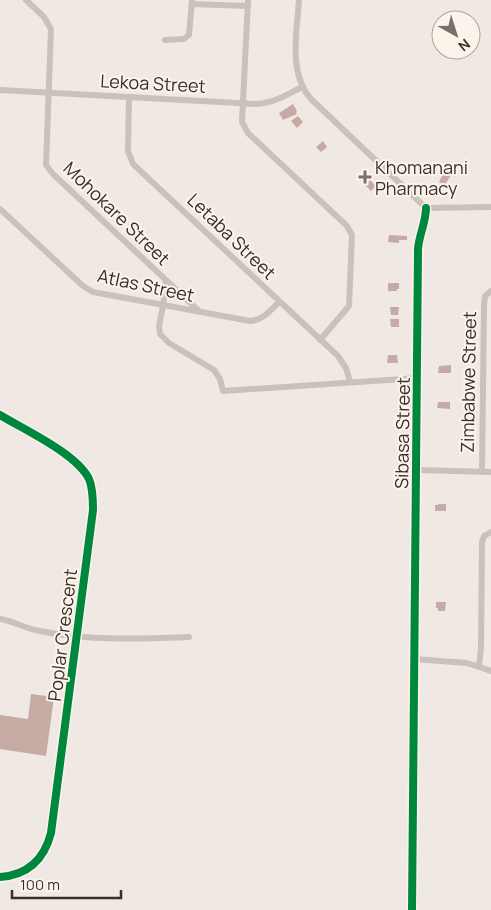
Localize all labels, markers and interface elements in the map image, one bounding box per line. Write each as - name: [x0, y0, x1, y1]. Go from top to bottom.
- north arrow: [431, 10, 481, 60]
- text: N: [455, 35, 474, 56]
- street label: Lekoa Street: [100, 68, 206, 98]
- place label: Khomanani Pharmacy: [375, 155, 468, 200]
- street label: Mohokare Street: [59, 156, 175, 270]
- marker: Khomanani Pharmacy: [359, 171, 371, 183]
- street label: Letaba Street: [183, 188, 281, 284]
- street label: Atlas Street: [95, 263, 197, 307]
- street label: Zimbabwe Street: [455, 311, 481, 453]
- street label: Sibasa Street: [389, 377, 415, 489]
- street label: Poplar Crescent: [42, 567, 82, 703]
- scale bar: [12, 868, 121, 900]
- text: 100 m: [20, 874, 60, 895]

